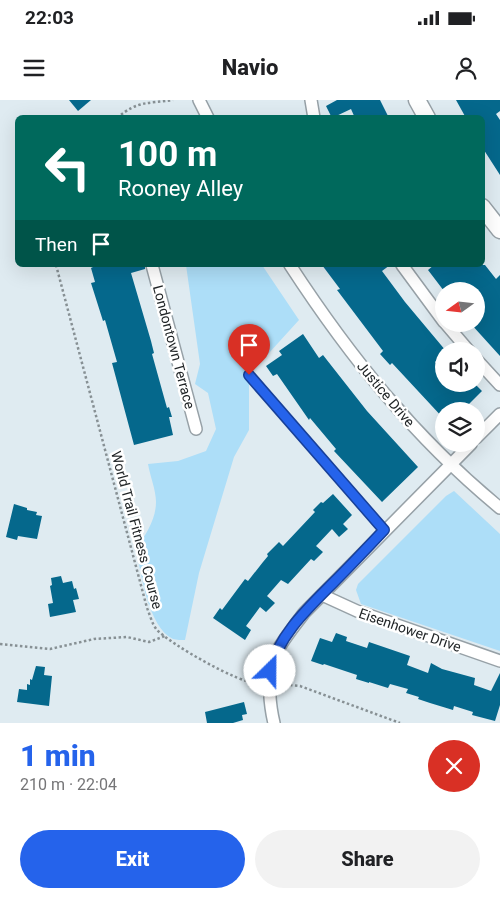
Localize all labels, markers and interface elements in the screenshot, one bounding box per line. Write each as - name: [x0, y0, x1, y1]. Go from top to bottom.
- text: 22:03: [25, 6, 74, 29]
- icon: menu: [20, 54, 48, 82]
- icon: person: [452, 54, 480, 82]
- text: Navio: [222, 55, 278, 80]
- text: 100 m: [118, 134, 217, 175]
- icon: left: [35, 135, 100, 200]
- text: Rooney Alley: [118, 176, 243, 201]
- icon: arrive: [87, 230, 115, 258]
- text: Then: [35, 233, 77, 256]
- north arrow: [435, 282, 485, 332]
- map controls: [435, 282, 485, 452]
- street label: Londontown Terrace: [150, 283, 198, 411]
- pin: [228, 324, 270, 375]
- icon: arrive: [235, 331, 263, 359]
- button: sound: [435, 342, 485, 392]
- street label: Justice Drive: [354, 358, 418, 430]
- button: layers: [435, 402, 485, 452]
- street label: World Trail Fitness Course: [108, 449, 166, 611]
- street label: Eisenhower Drive: [357, 605, 463, 655]
- position arrow: [243, 644, 295, 696]
- text: 1 min: [20, 738, 96, 773]
- button: close: [428, 740, 480, 792]
- text: 210 m · 22:04: [20, 775, 117, 794]
- button: Exit: [20, 830, 245, 888]
- button: Share: [255, 830, 480, 888]

